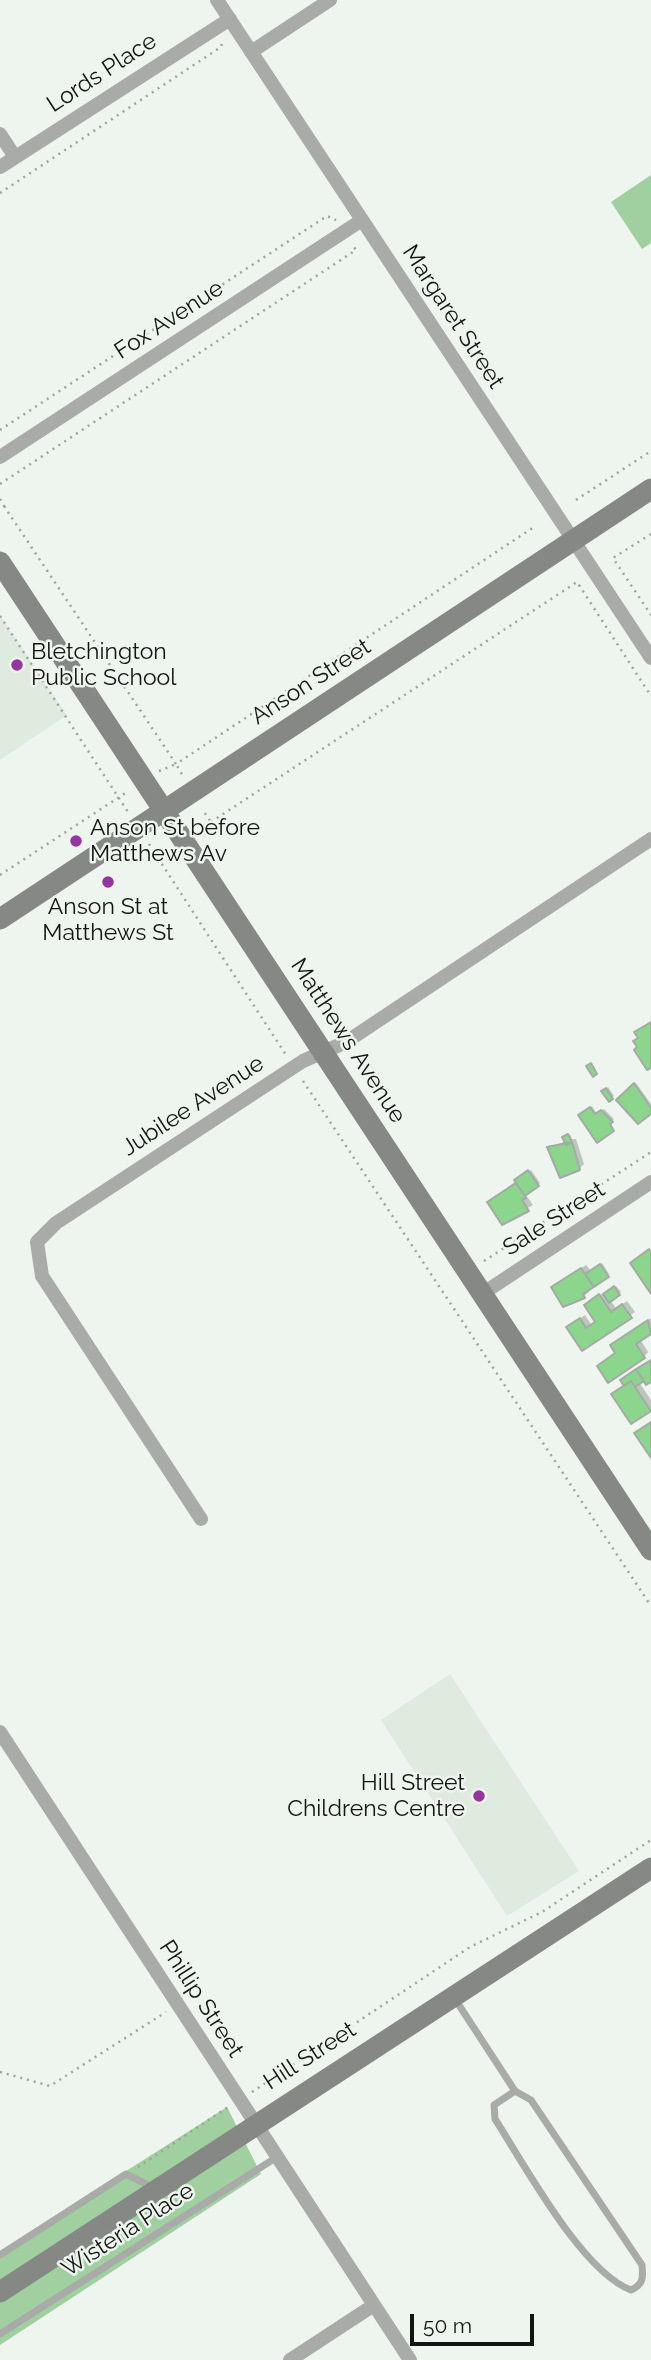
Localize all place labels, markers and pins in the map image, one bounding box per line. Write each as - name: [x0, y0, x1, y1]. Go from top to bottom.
- place label: Bletchington Public School: [31, 638, 177, 692]
- marker: Bletchington Public School: [9, 657, 25, 673]
- place label: Anson St before Matthews Av: [90, 814, 260, 868]
- marker: Anson St before Matthews Av: [68, 833, 84, 849]
- marker: Anson St at Matthews St: [100, 874, 116, 890]
- place label: Anson St at Matthews St: [42, 893, 174, 947]
- place label: Hill Street Childrens Centre: [287, 1769, 465, 1823]
- marker: Hill Street Childrens Centre: [471, 1788, 487, 1804]

